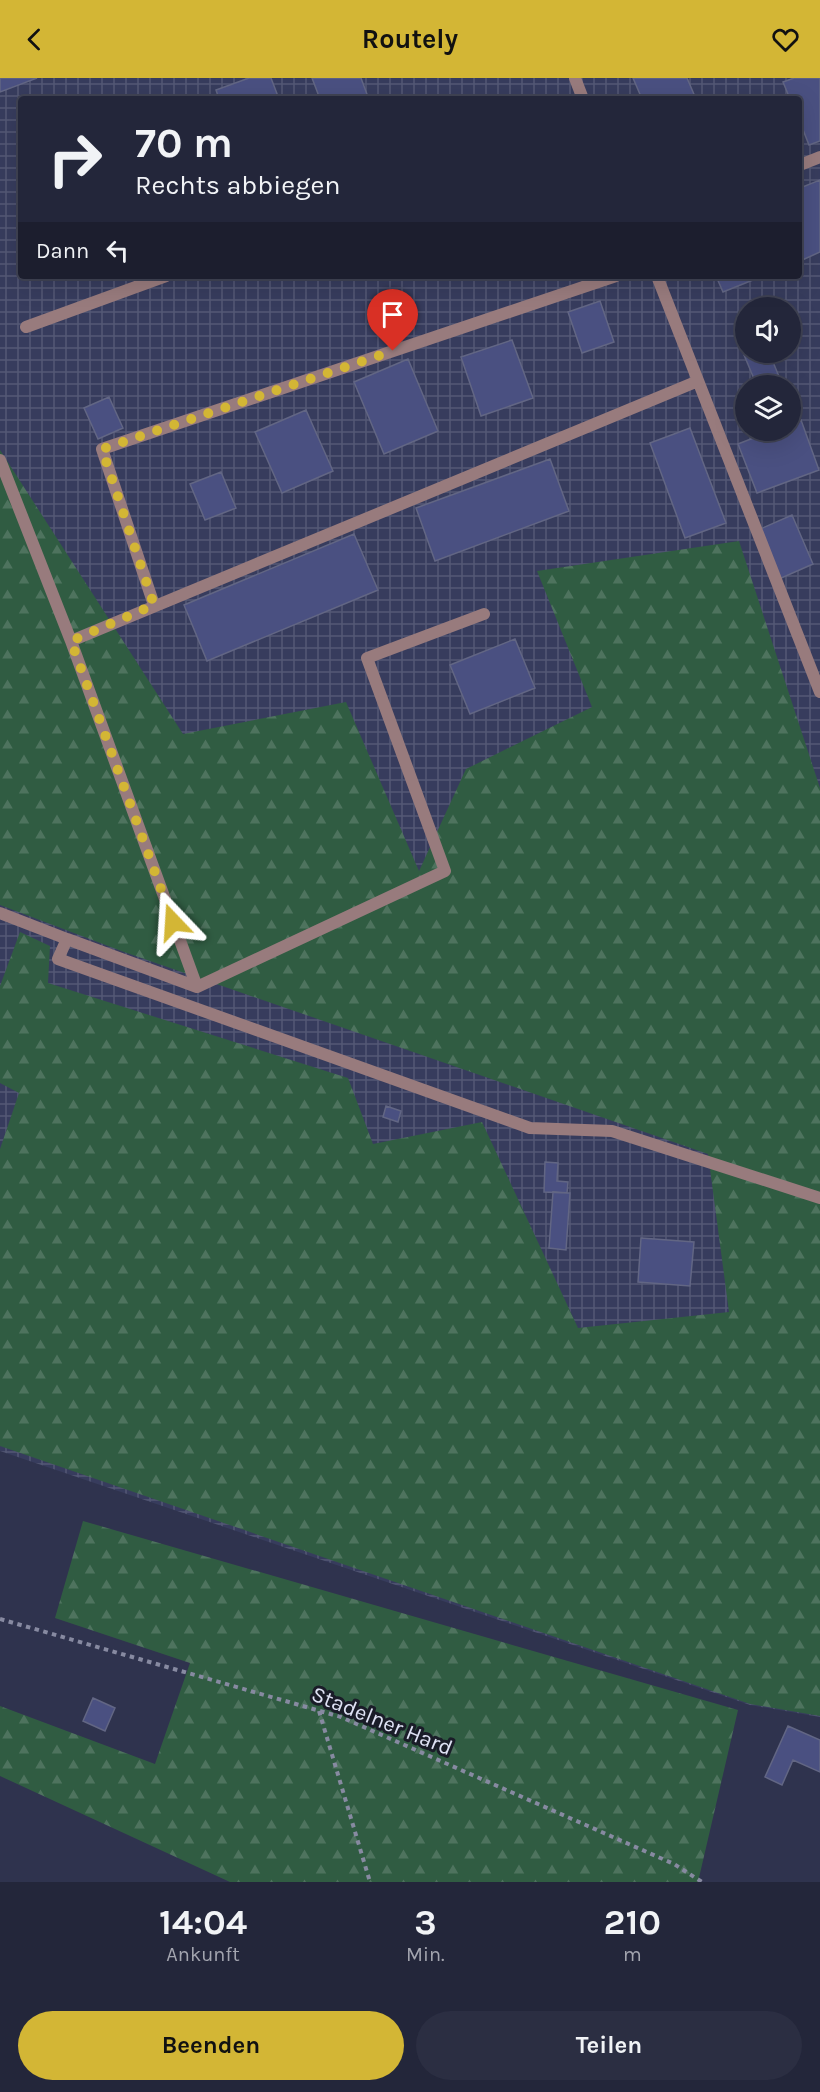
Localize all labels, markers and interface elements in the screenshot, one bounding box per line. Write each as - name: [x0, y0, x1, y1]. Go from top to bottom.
- icon: back: [18, 23, 51, 56]
- text: Routely: [362, 23, 458, 55]
- icon: heart: [769, 23, 802, 56]
- text: 70 m: [135, 118, 233, 168]
- icon: right: [36, 120, 114, 198]
- text: Rechts abbiegen: [135, 169, 341, 201]
- icon: left: [101, 234, 134, 267]
- text: Dann: [36, 238, 89, 264]
- pin: [367, 289, 418, 351]
- map controls: [735, 297, 801, 441]
- button: sound: [735, 297, 801, 363]
- icon: arrive: [376, 298, 409, 331]
- button: layers: [735, 375, 801, 441]
- position arrow: [141, 890, 205, 954]
- street label: Stadelner Hard: [308, 1681, 456, 1761]
- text: 14:04: [159, 1901, 247, 1943]
- text: 3: [414, 1901, 437, 1943]
- text: 210: [604, 1901, 661, 1943]
- text: Ankunft: [166, 1943, 240, 1966]
- text: Min.: [406, 1943, 445, 1966]
- text: m: [623, 1943, 642, 1966]
- button: Beenden: [18, 2011, 404, 2080]
- button: Teilen: [416, 2011, 802, 2080]

